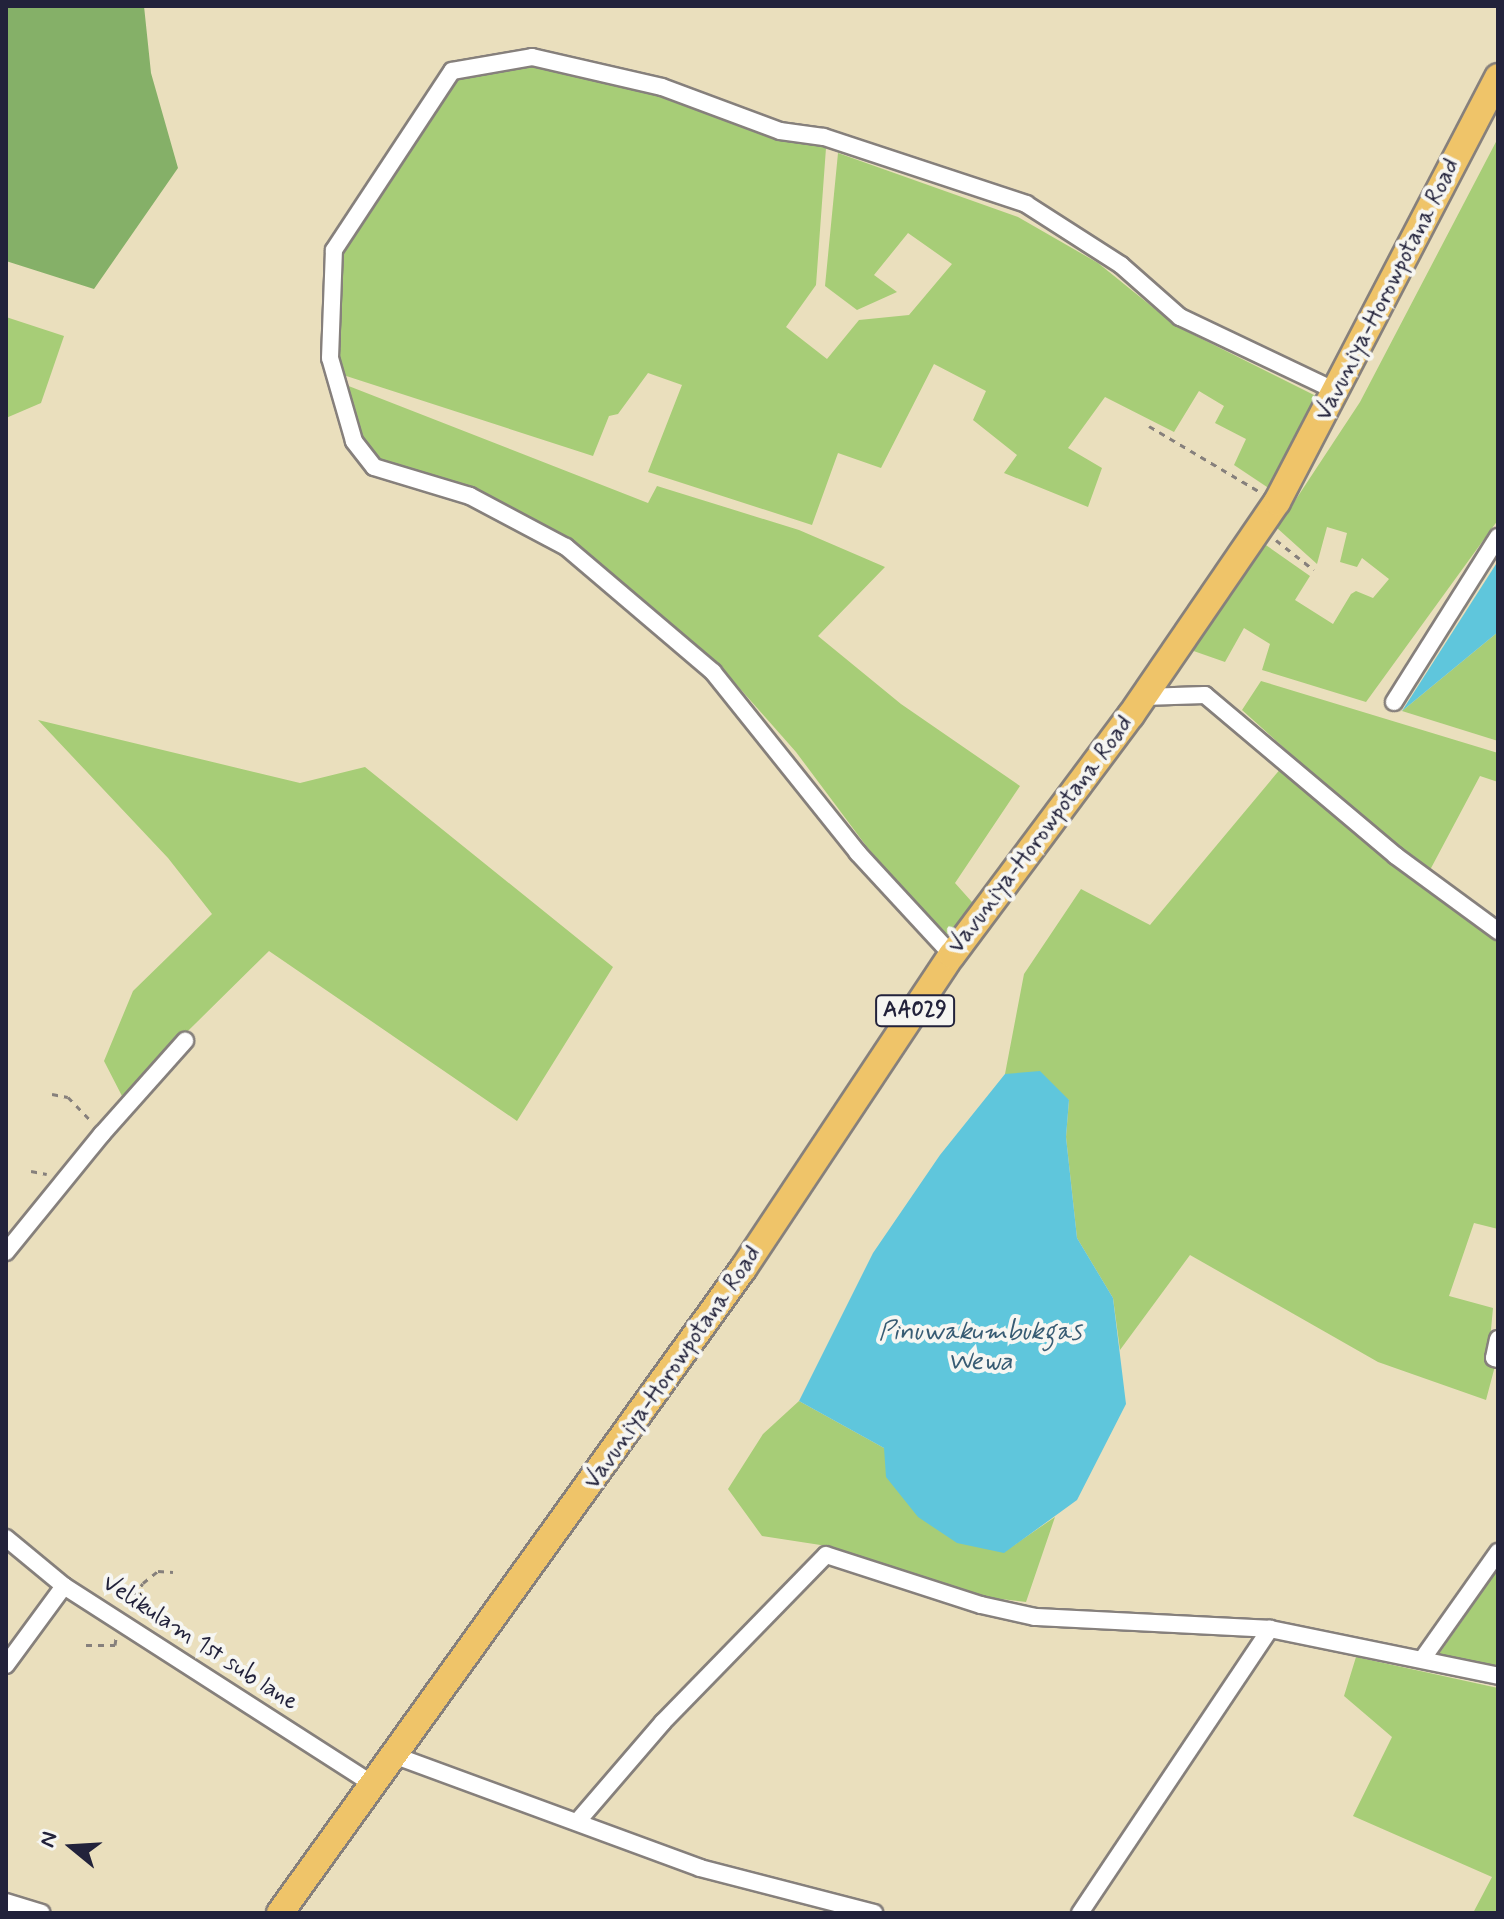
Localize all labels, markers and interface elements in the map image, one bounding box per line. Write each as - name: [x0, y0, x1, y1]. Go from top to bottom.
- street label: Vavuniya-Horowpotana Road: [1309, 154, 1467, 426]
- street label: Vavuniya-Horowpotana Road: [942, 710, 1140, 960]
- road number: AA029: [875, 993, 955, 1029]
- street label: Vavuniya-Horowpotana Road: [578, 1241, 768, 1495]
- water label: Pinuwakumbukgas Wewa: [878, 1317, 1082, 1378]
- street label: Velikulam 1st sub lane: [95, 1568, 305, 1718]
- north arrow: [32, 1807, 112, 1887]
- text: N: [34, 1828, 65, 1851]

